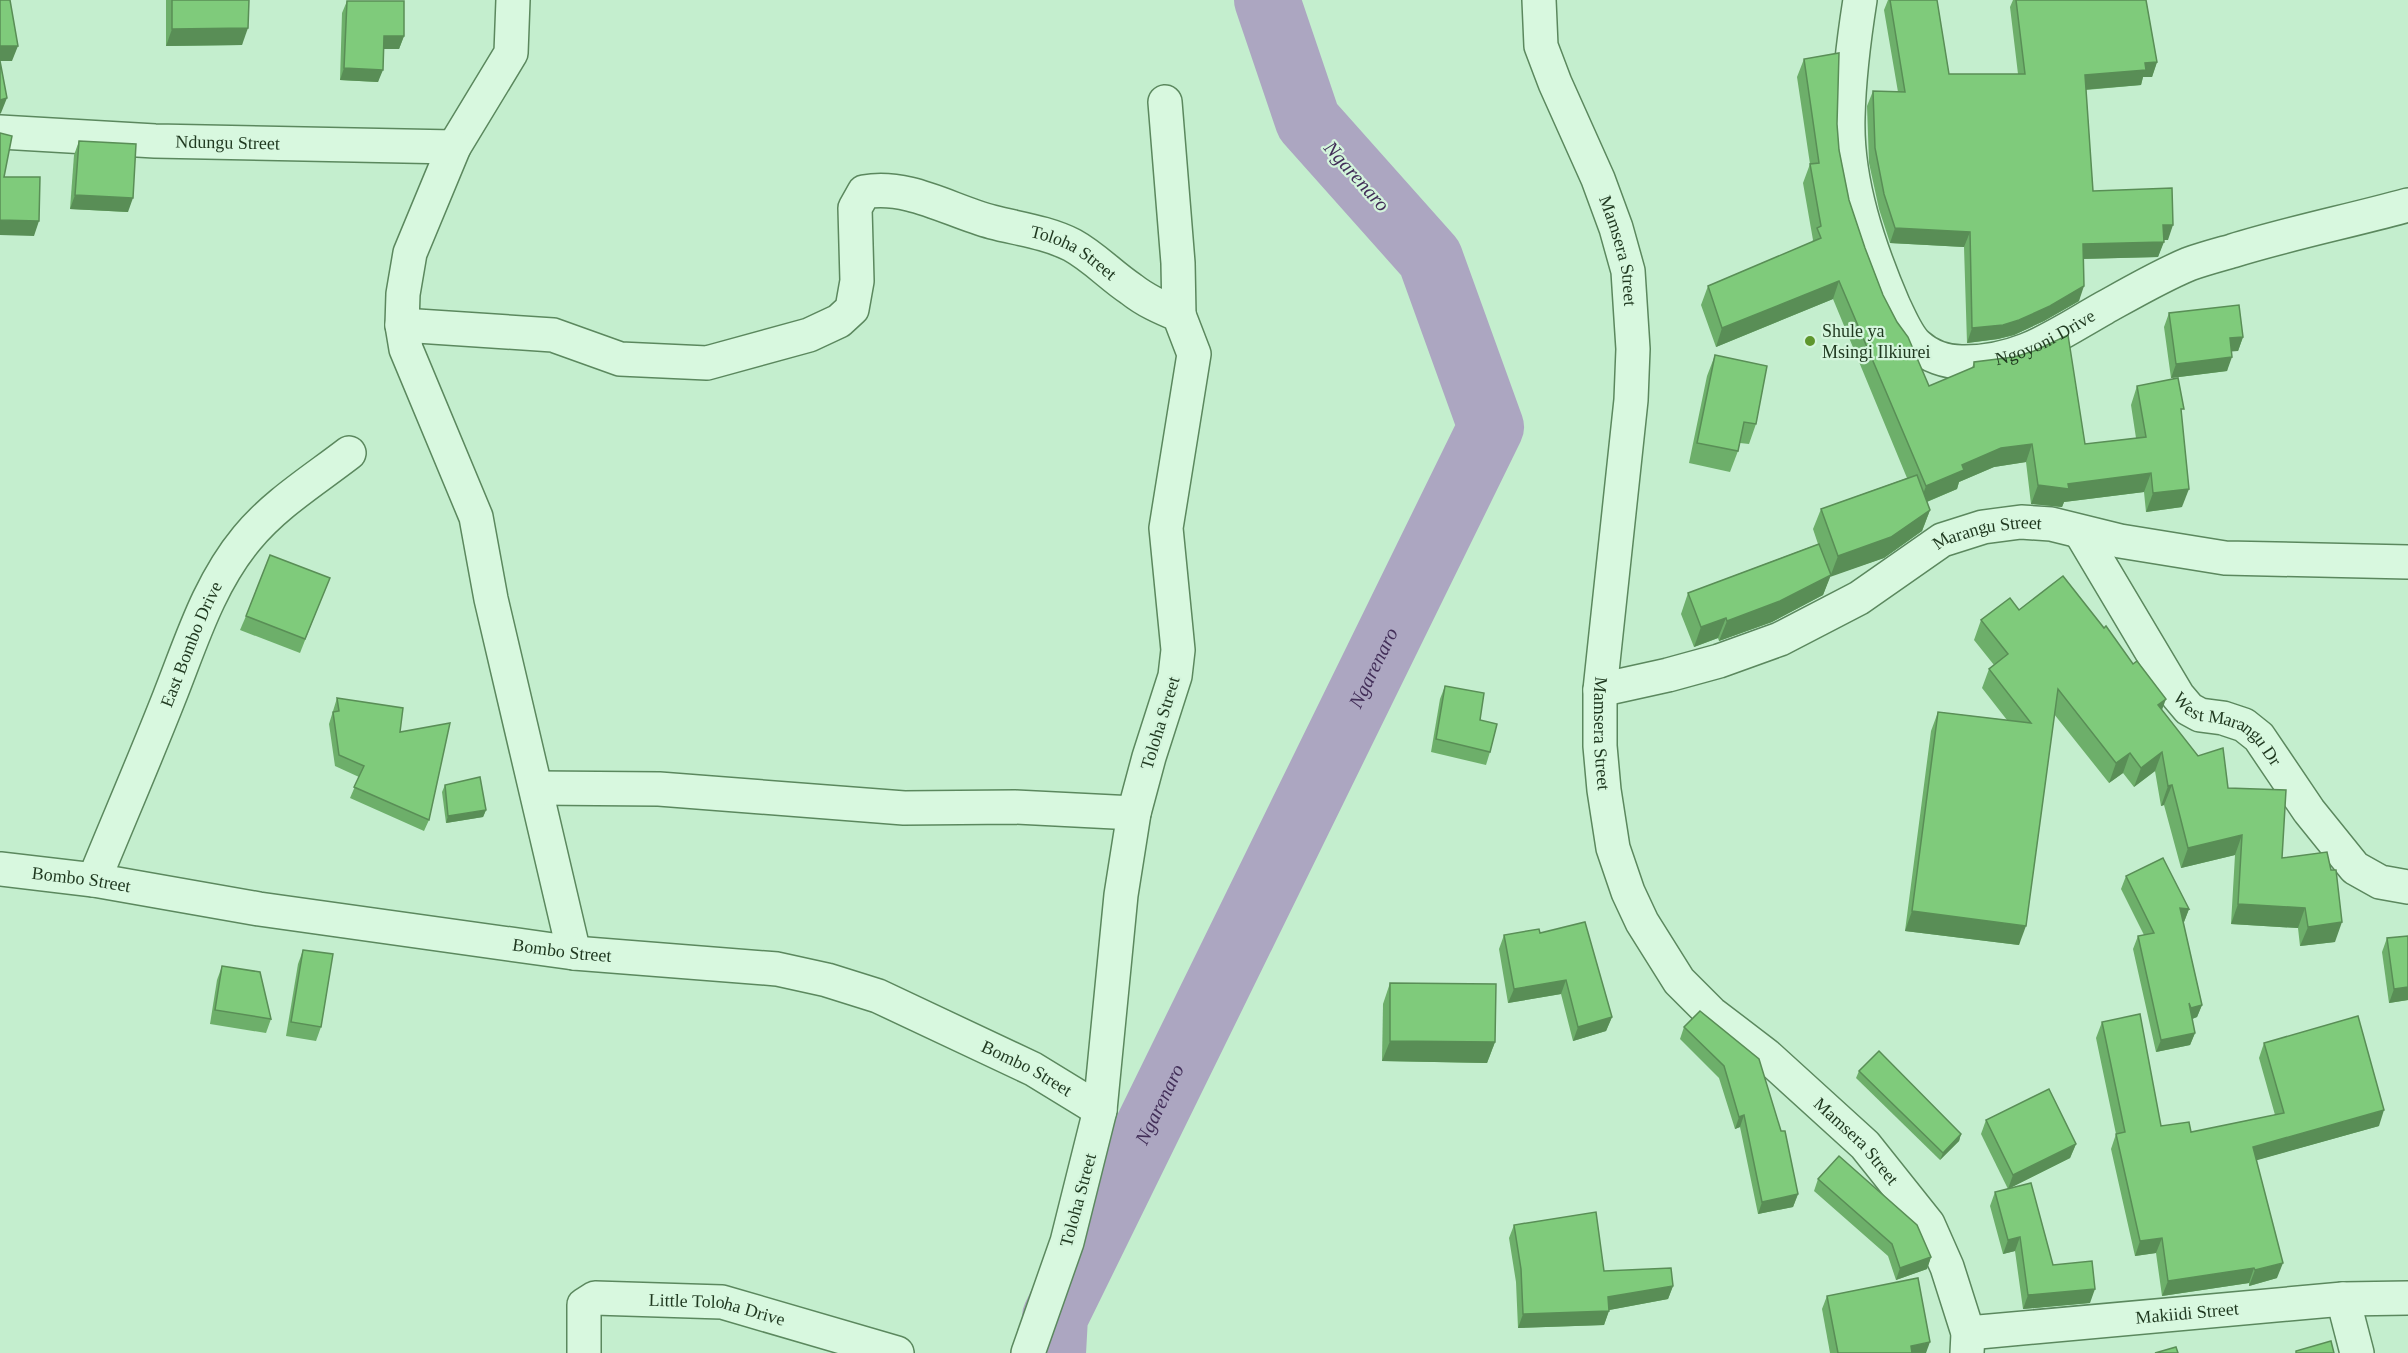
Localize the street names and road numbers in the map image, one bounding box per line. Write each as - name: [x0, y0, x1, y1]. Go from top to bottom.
- street label: Ndungu Street: [175, 131, 280, 154]
- street label: Mamsera Street: [1595, 193, 1640, 307]
- street label: Toloha Street: [1028, 221, 1121, 284]
- street label: Ngoyoni Drive: [1993, 306, 2098, 369]
- street label: Marangu Street: [1929, 512, 2042, 554]
- street label: East Bombo Drive: [156, 578, 226, 710]
- street label: Toloha Street: [1136, 674, 1184, 772]
- street label: Mamsera Street: [1590, 676, 1614, 791]
- street label: West Marangu Dr: [2169, 688, 2285, 770]
- street label: Bombo Street: [31, 863, 132, 896]
- street label: Bombo Street: [511, 935, 612, 966]
- street label: Bombo Street: [978, 1036, 1076, 1100]
- street label: Mamsera Street: [1810, 1093, 1903, 1189]
- street label: Toloha Street: [1056, 1151, 1100, 1249]
- street label: Little Toloha Drive: [648, 1290, 787, 1330]
- street label: Makiidi Street: [2135, 1298, 2240, 1328]

